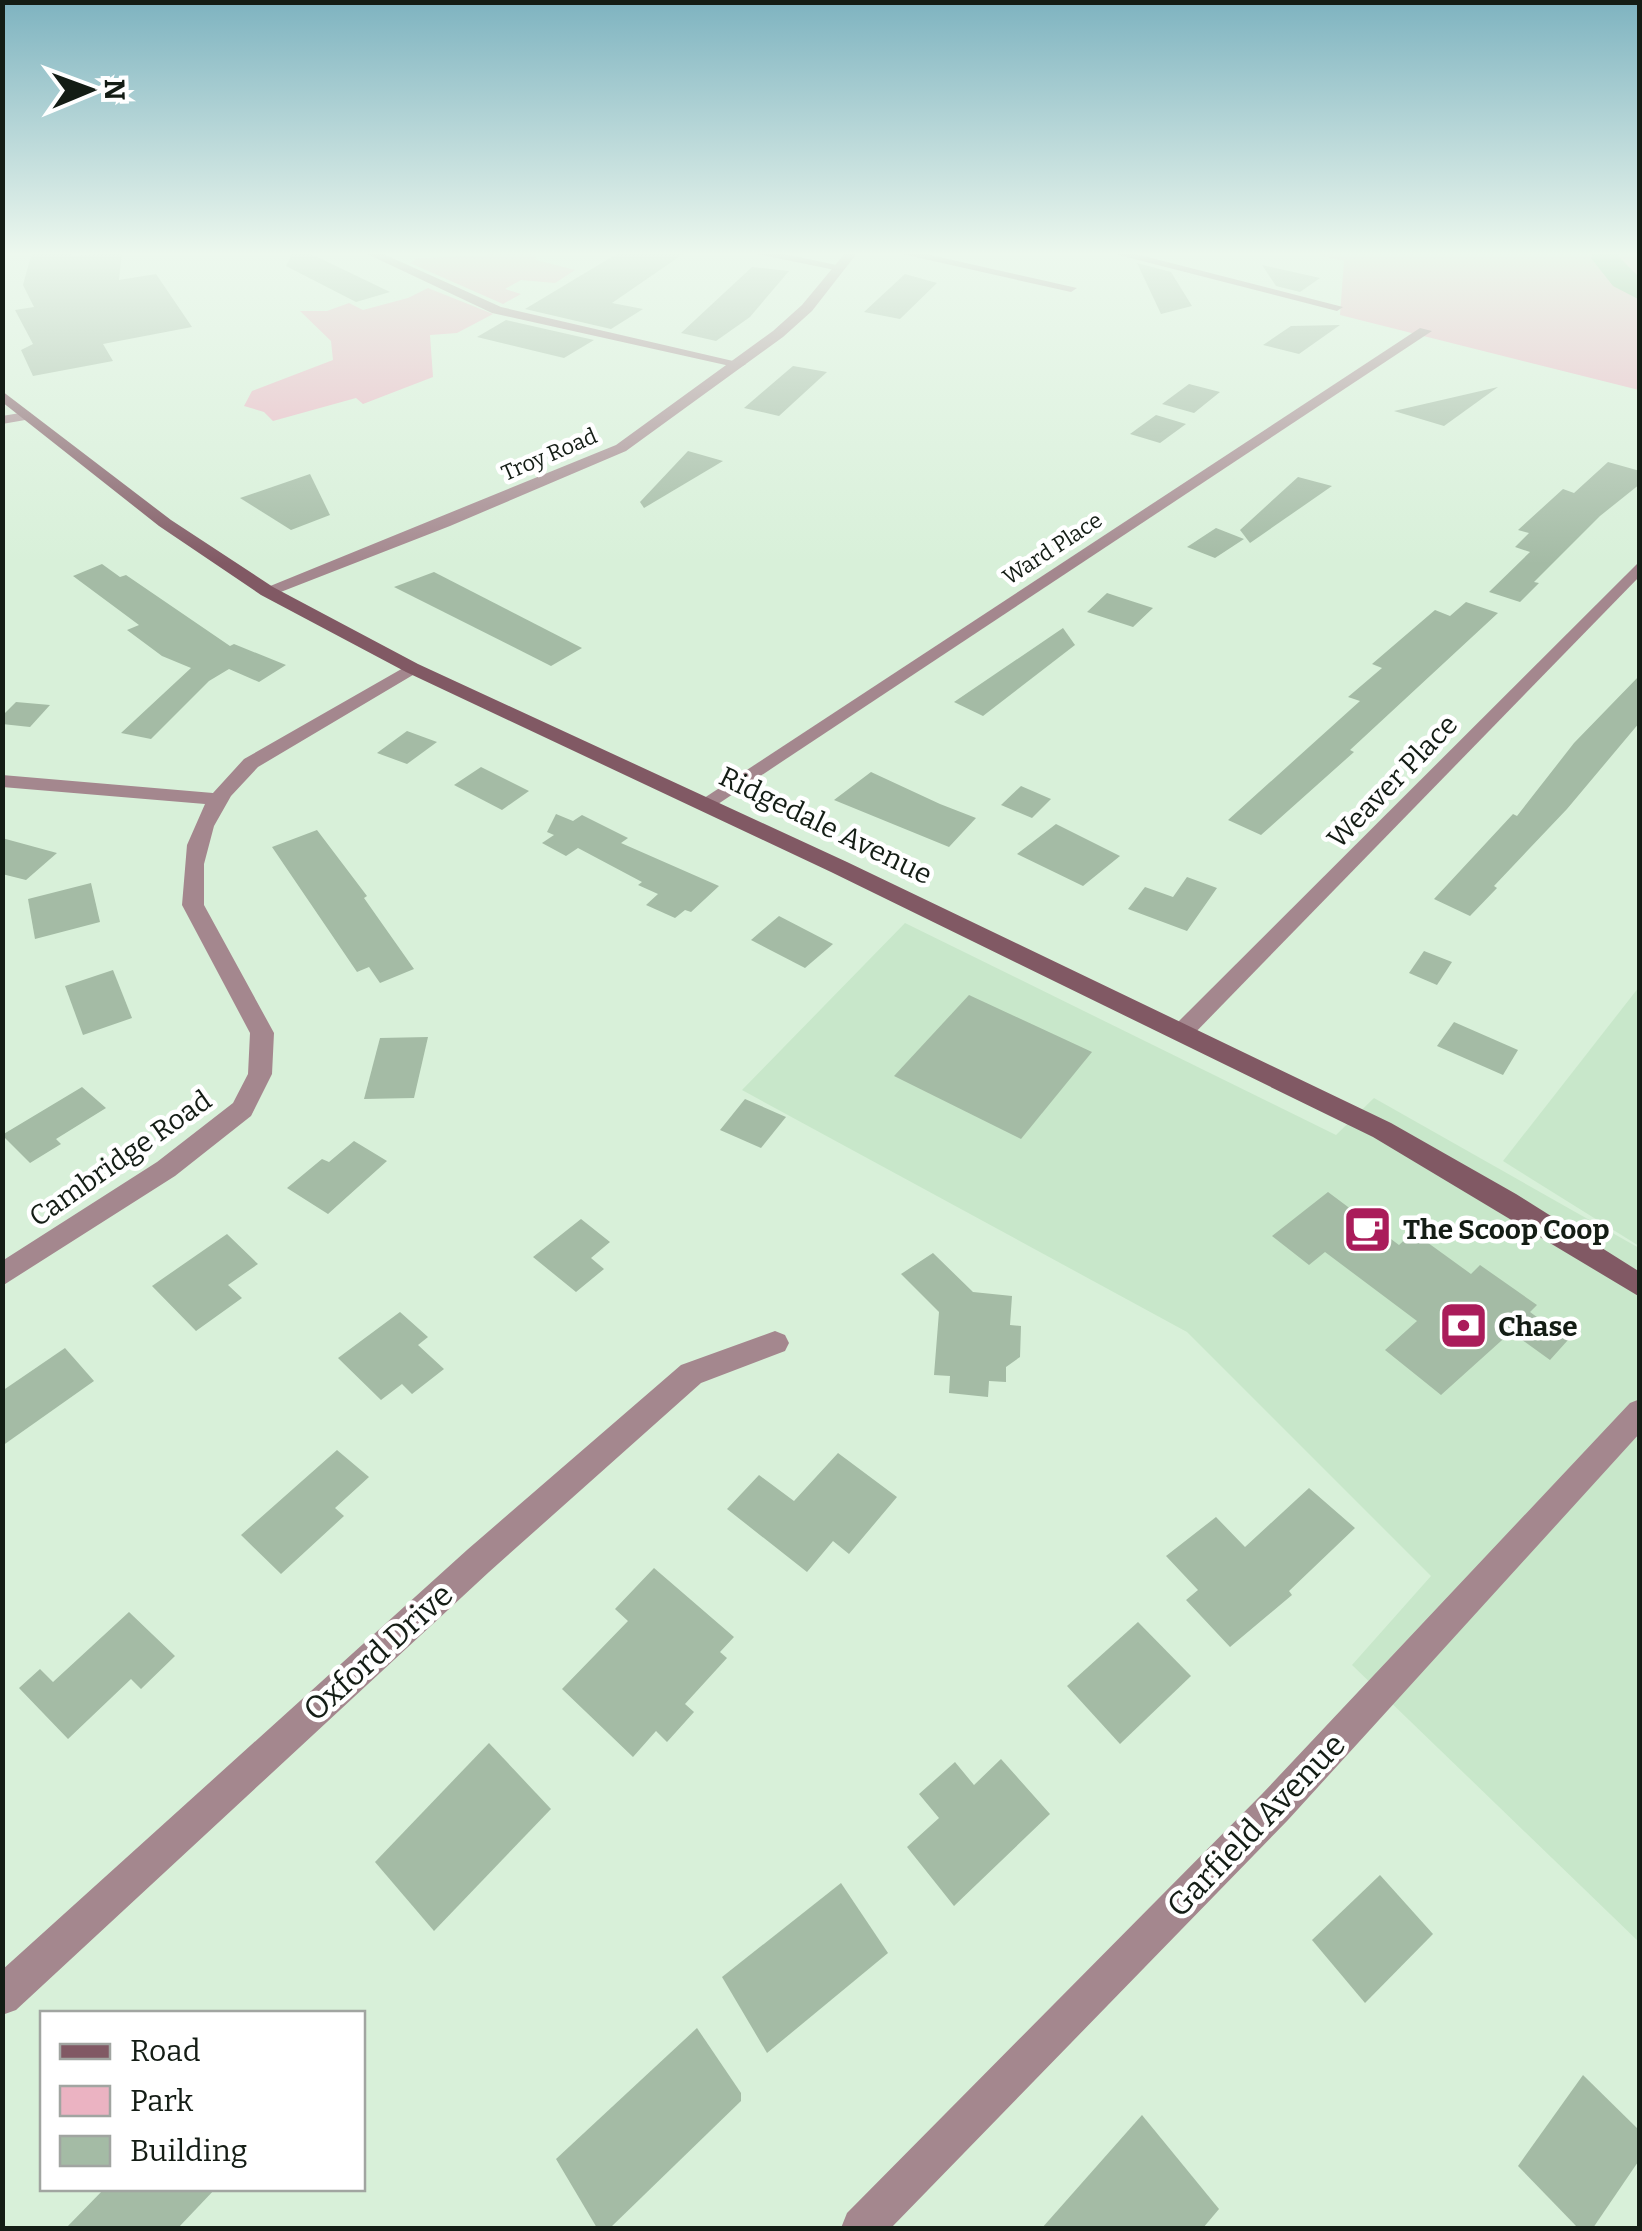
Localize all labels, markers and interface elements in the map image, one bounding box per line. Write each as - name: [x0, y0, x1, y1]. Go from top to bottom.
- north arrow: [40, 40, 140, 140]
- text: N: [98, 78, 131, 101]
- street label: Troy Road: [497, 422, 601, 487]
- street label: Ward Place: [997, 506, 1107, 591]
- street label: Weaver Place: [1321, 708, 1464, 855]
- street label: Ridgedale Avenue: [714, 760, 938, 891]
- street label: Cambridge Road: [23, 1083, 218, 1234]
- cafe icon: The Scoop Coop: [1342, 1203, 1394, 1255]
- place label: The Scoop Coop: [1403, 1213, 1609, 1246]
- bank icon: Chase: [1437, 1300, 1489, 1352]
- place label: Chase: [1498, 1310, 1578, 1343]
- street label: Oxford Drive: [296, 1575, 460, 1729]
- street label: Garfield Avenue: [1159, 1725, 1353, 1925]
- legend: [40, 2011, 365, 2191]
- text: Road: [130, 2033, 201, 2069]
- text: Park: [130, 2083, 193, 2119]
- text: Building: [130, 2133, 248, 2169]

